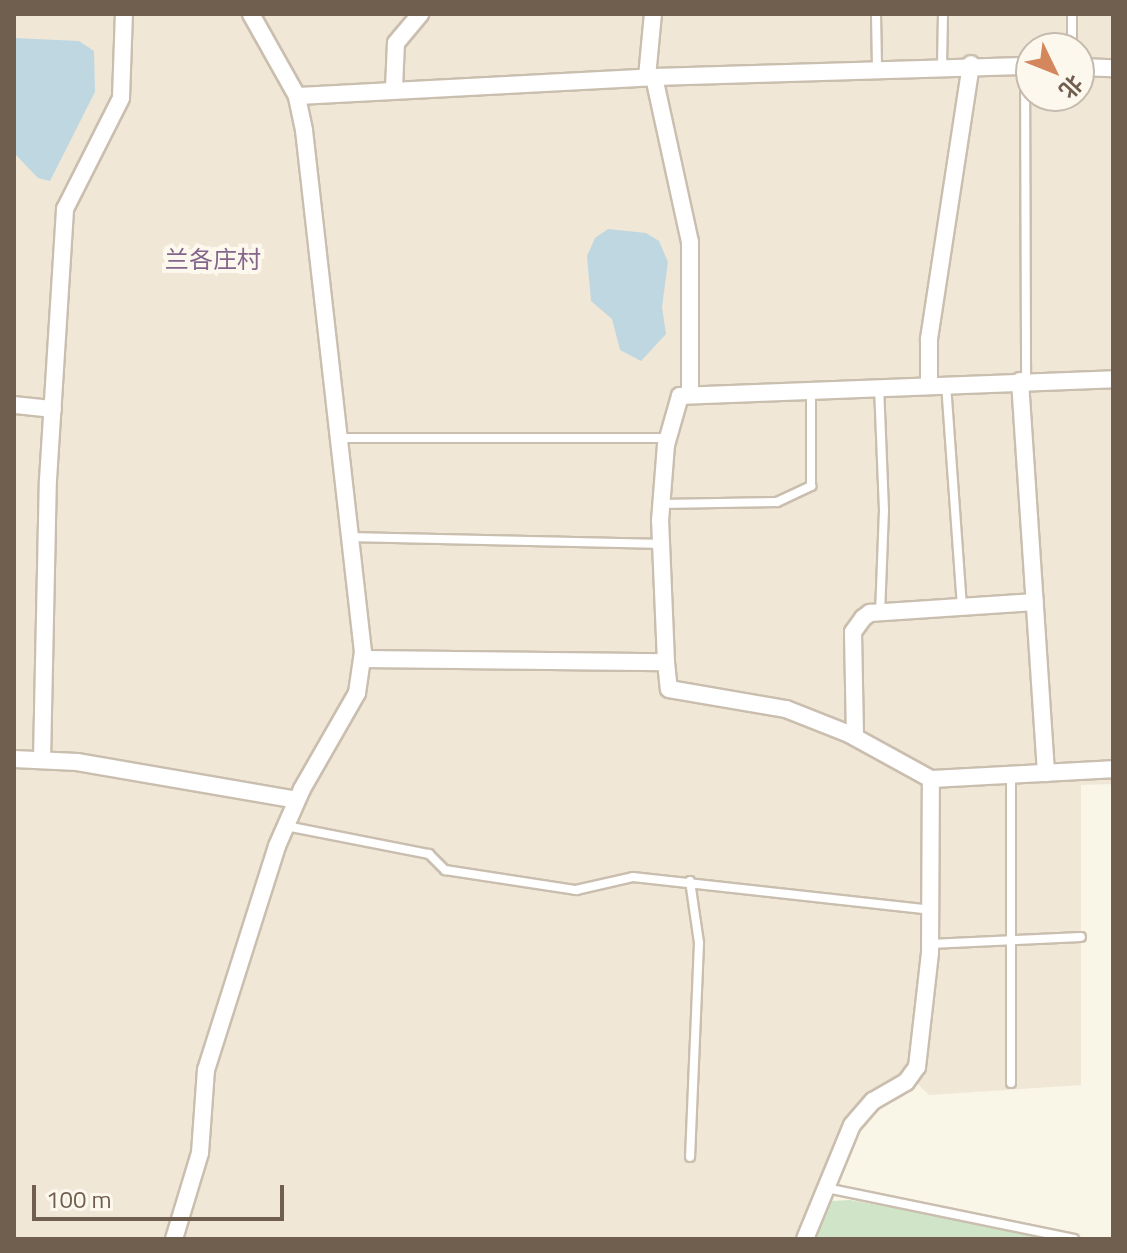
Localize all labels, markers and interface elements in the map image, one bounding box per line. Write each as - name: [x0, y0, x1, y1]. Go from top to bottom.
- north arrow: [1015, 32, 1095, 112]
- text: 北: [1051, 67, 1091, 107]
- district label: 兰各庄村: [165, 246, 261, 274]
- scale bar: [36, 1169, 288, 1219]
- text: 100 m: [46, 1181, 112, 1217]

